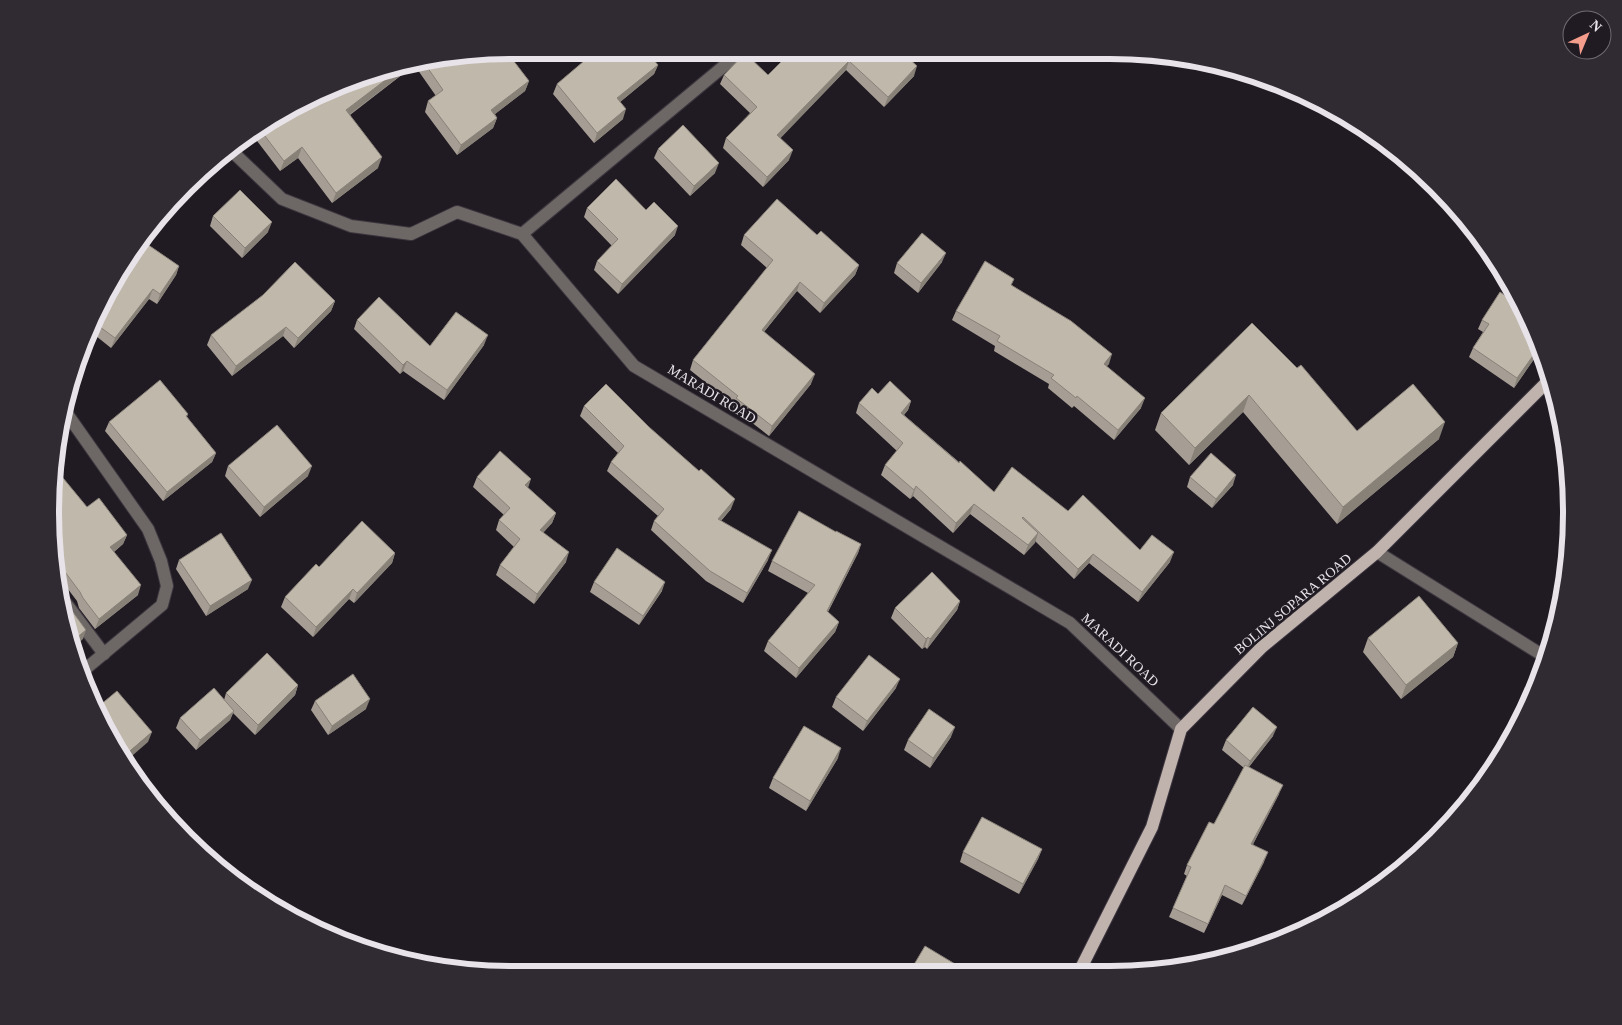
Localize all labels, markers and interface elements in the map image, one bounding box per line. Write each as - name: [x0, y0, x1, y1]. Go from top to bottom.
- north arrow: [1562, 10, 1612, 60]
- text: N: [1587, 17, 1605, 35]
- street label: MARADI ROAD: [665, 362, 759, 426]
- street label: BOLINJ SOPARA ROAD: [1231, 551, 1355, 657]
- street label: MARADI ROAD: [1078, 610, 1162, 690]

